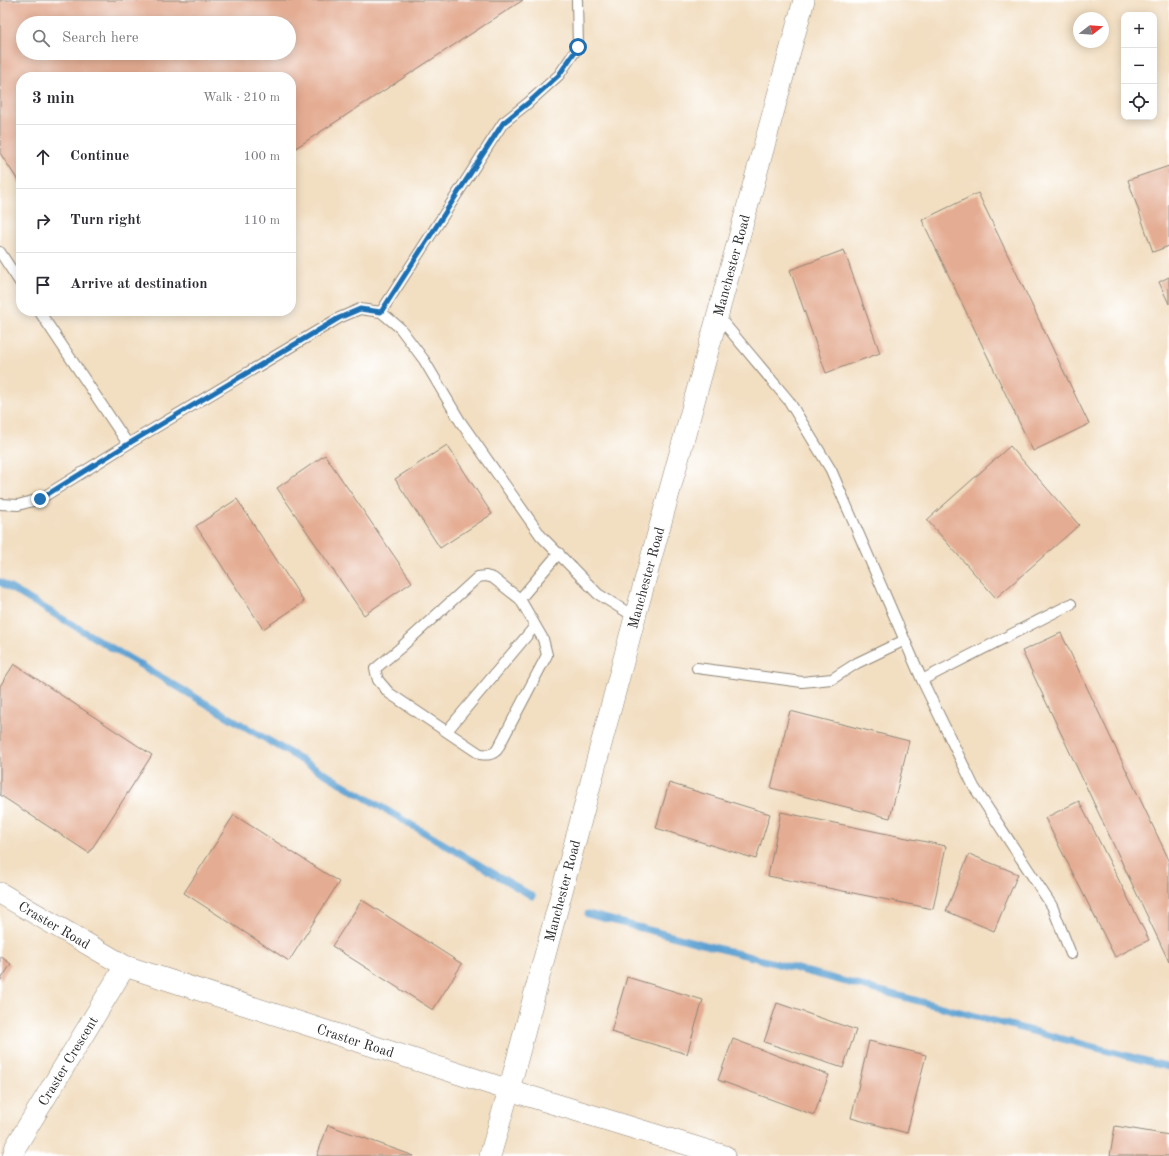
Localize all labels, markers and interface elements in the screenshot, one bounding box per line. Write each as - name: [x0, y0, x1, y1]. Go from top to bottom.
- north arrow: [1073, 12, 1109, 48]
- map controls: [1121, 12, 1157, 120]
- button: +: [1121, 12, 1157, 48]
- search box: [16, 16, 296, 60]
- icon: search: [30, 27, 52, 49]
- text: Search here: [62, 31, 139, 46]
- route start: [569, 38, 587, 56]
- button: −: [1121, 48, 1157, 84]
- button: locate: [1121, 84, 1157, 120]
- text: 3 min: [32, 90, 75, 107]
- text: Walk · 210 m: [203, 91, 280, 104]
- icon: ahead: [32, 146, 54, 168]
- text: Continue: [70, 149, 129, 164]
- text: 100 m: [243, 150, 280, 163]
- icon: right: [32, 210, 54, 232]
- text: Turn right: [70, 213, 141, 228]
- street label: Manchester Road: [712, 213, 753, 318]
- text: 110 m: [243, 214, 280, 227]
- icon: arrive: [32, 274, 54, 296]
- text: Arrive at destination: [70, 277, 208, 292]
- route end: [31, 490, 49, 508]
- street label: Manchester Road: [626, 526, 667, 630]
- street label: Manchester Road: [543, 838, 583, 943]
- street label: Craster Road: [16, 899, 92, 952]
- street label: Craster Crescent: [36, 1014, 101, 1109]
- street label: Craster Road: [315, 1022, 396, 1060]

